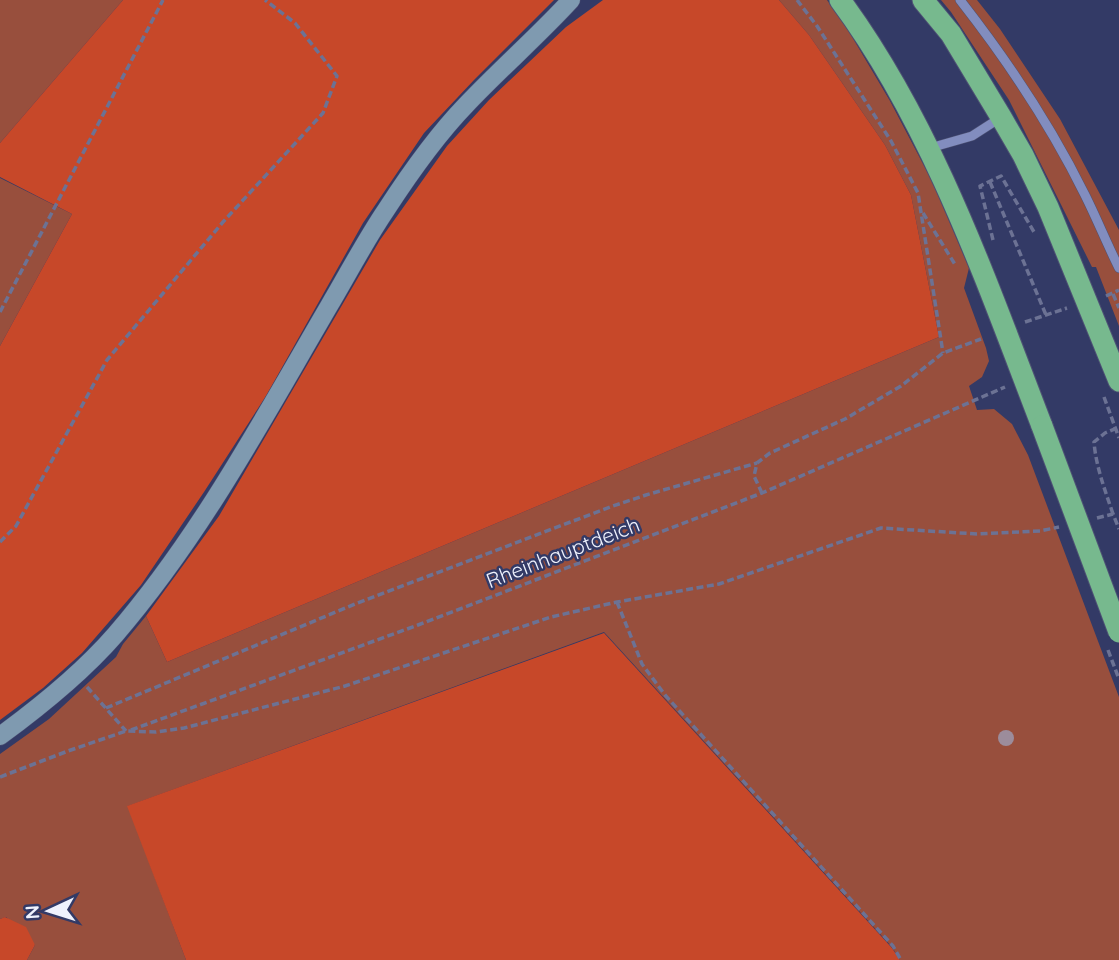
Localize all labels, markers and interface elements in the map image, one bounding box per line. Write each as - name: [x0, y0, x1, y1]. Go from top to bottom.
- street label: Rheinhauptdeich: [482, 511, 643, 593]
- north arrow: [14, 876, 84, 946]
- text: N: [20, 904, 44, 920]

